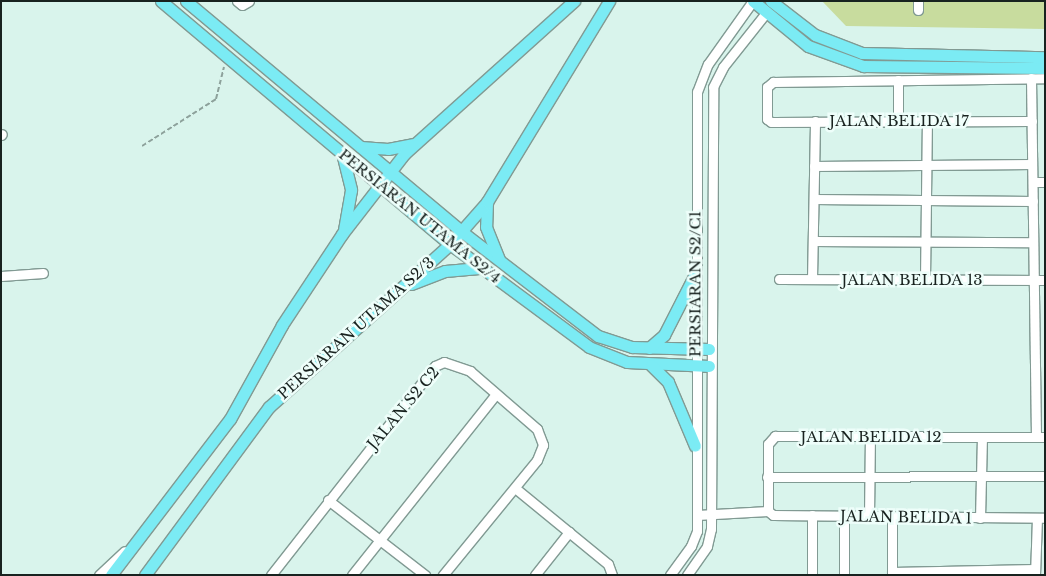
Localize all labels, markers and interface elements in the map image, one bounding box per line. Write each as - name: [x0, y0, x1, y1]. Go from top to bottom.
- street label: JALAN BELIDA 17: [829, 112, 969, 130]
- street label: PERSIARAN UTAMA S2/4: [335, 145, 505, 287]
- street label: PERSIARAN S2/C1: [686, 211, 704, 357]
- street label: PERSIARAN UTAMA S2/3: [274, 253, 438, 403]
- street label: JALAN BELIDA 13: [841, 271, 983, 289]
- street label: JALAN S2 C2: [363, 363, 443, 453]
- street label: JALAN BELIDA 12: [800, 428, 942, 446]
- street label: JALAN BELIDA 1: [840, 507, 972, 527]

